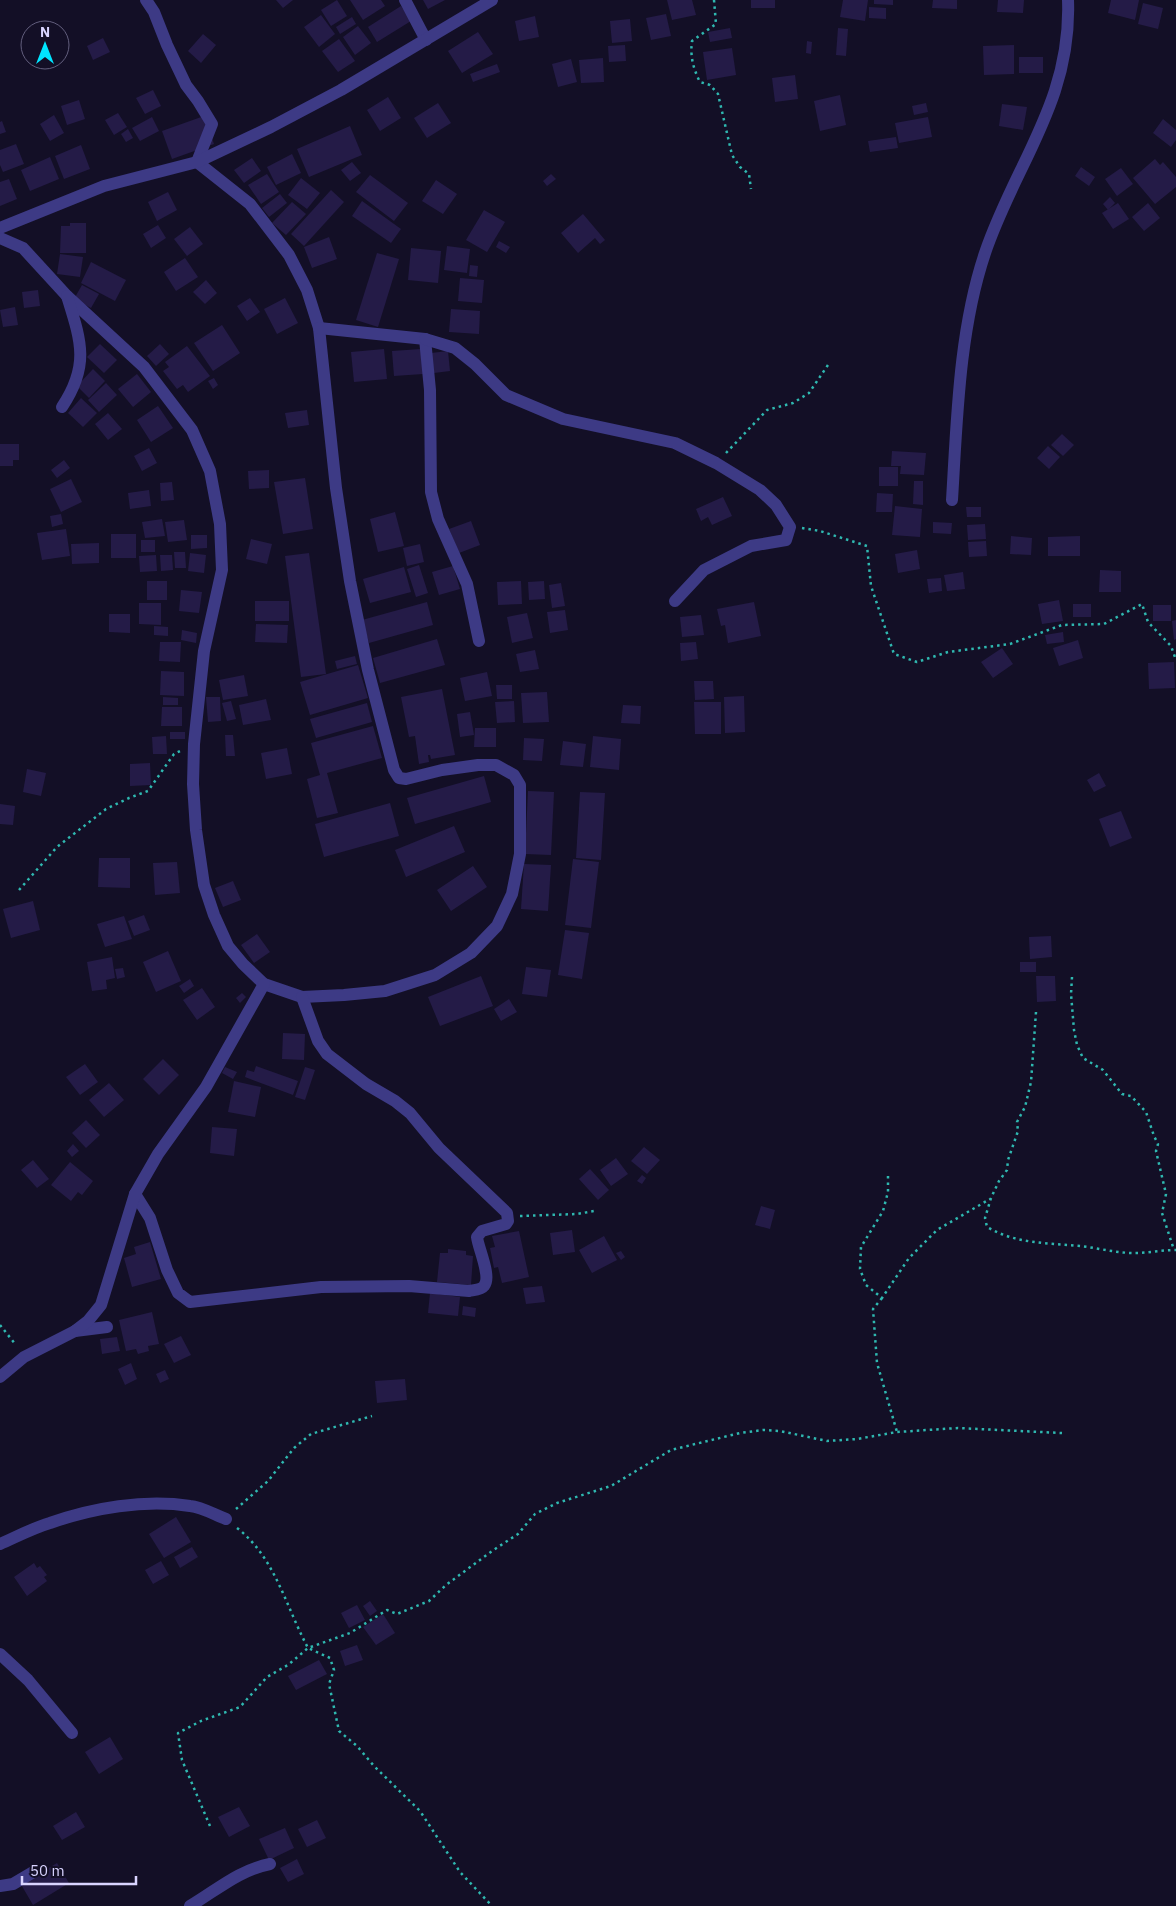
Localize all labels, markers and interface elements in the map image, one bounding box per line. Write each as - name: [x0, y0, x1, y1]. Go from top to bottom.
- north arrow: [20, 20, 70, 70]
- text: N: [40, 23, 50, 41]
- scale bar: [22, 1854, 136, 1886]
- text: 50 m: [30, 1861, 65, 1880]

